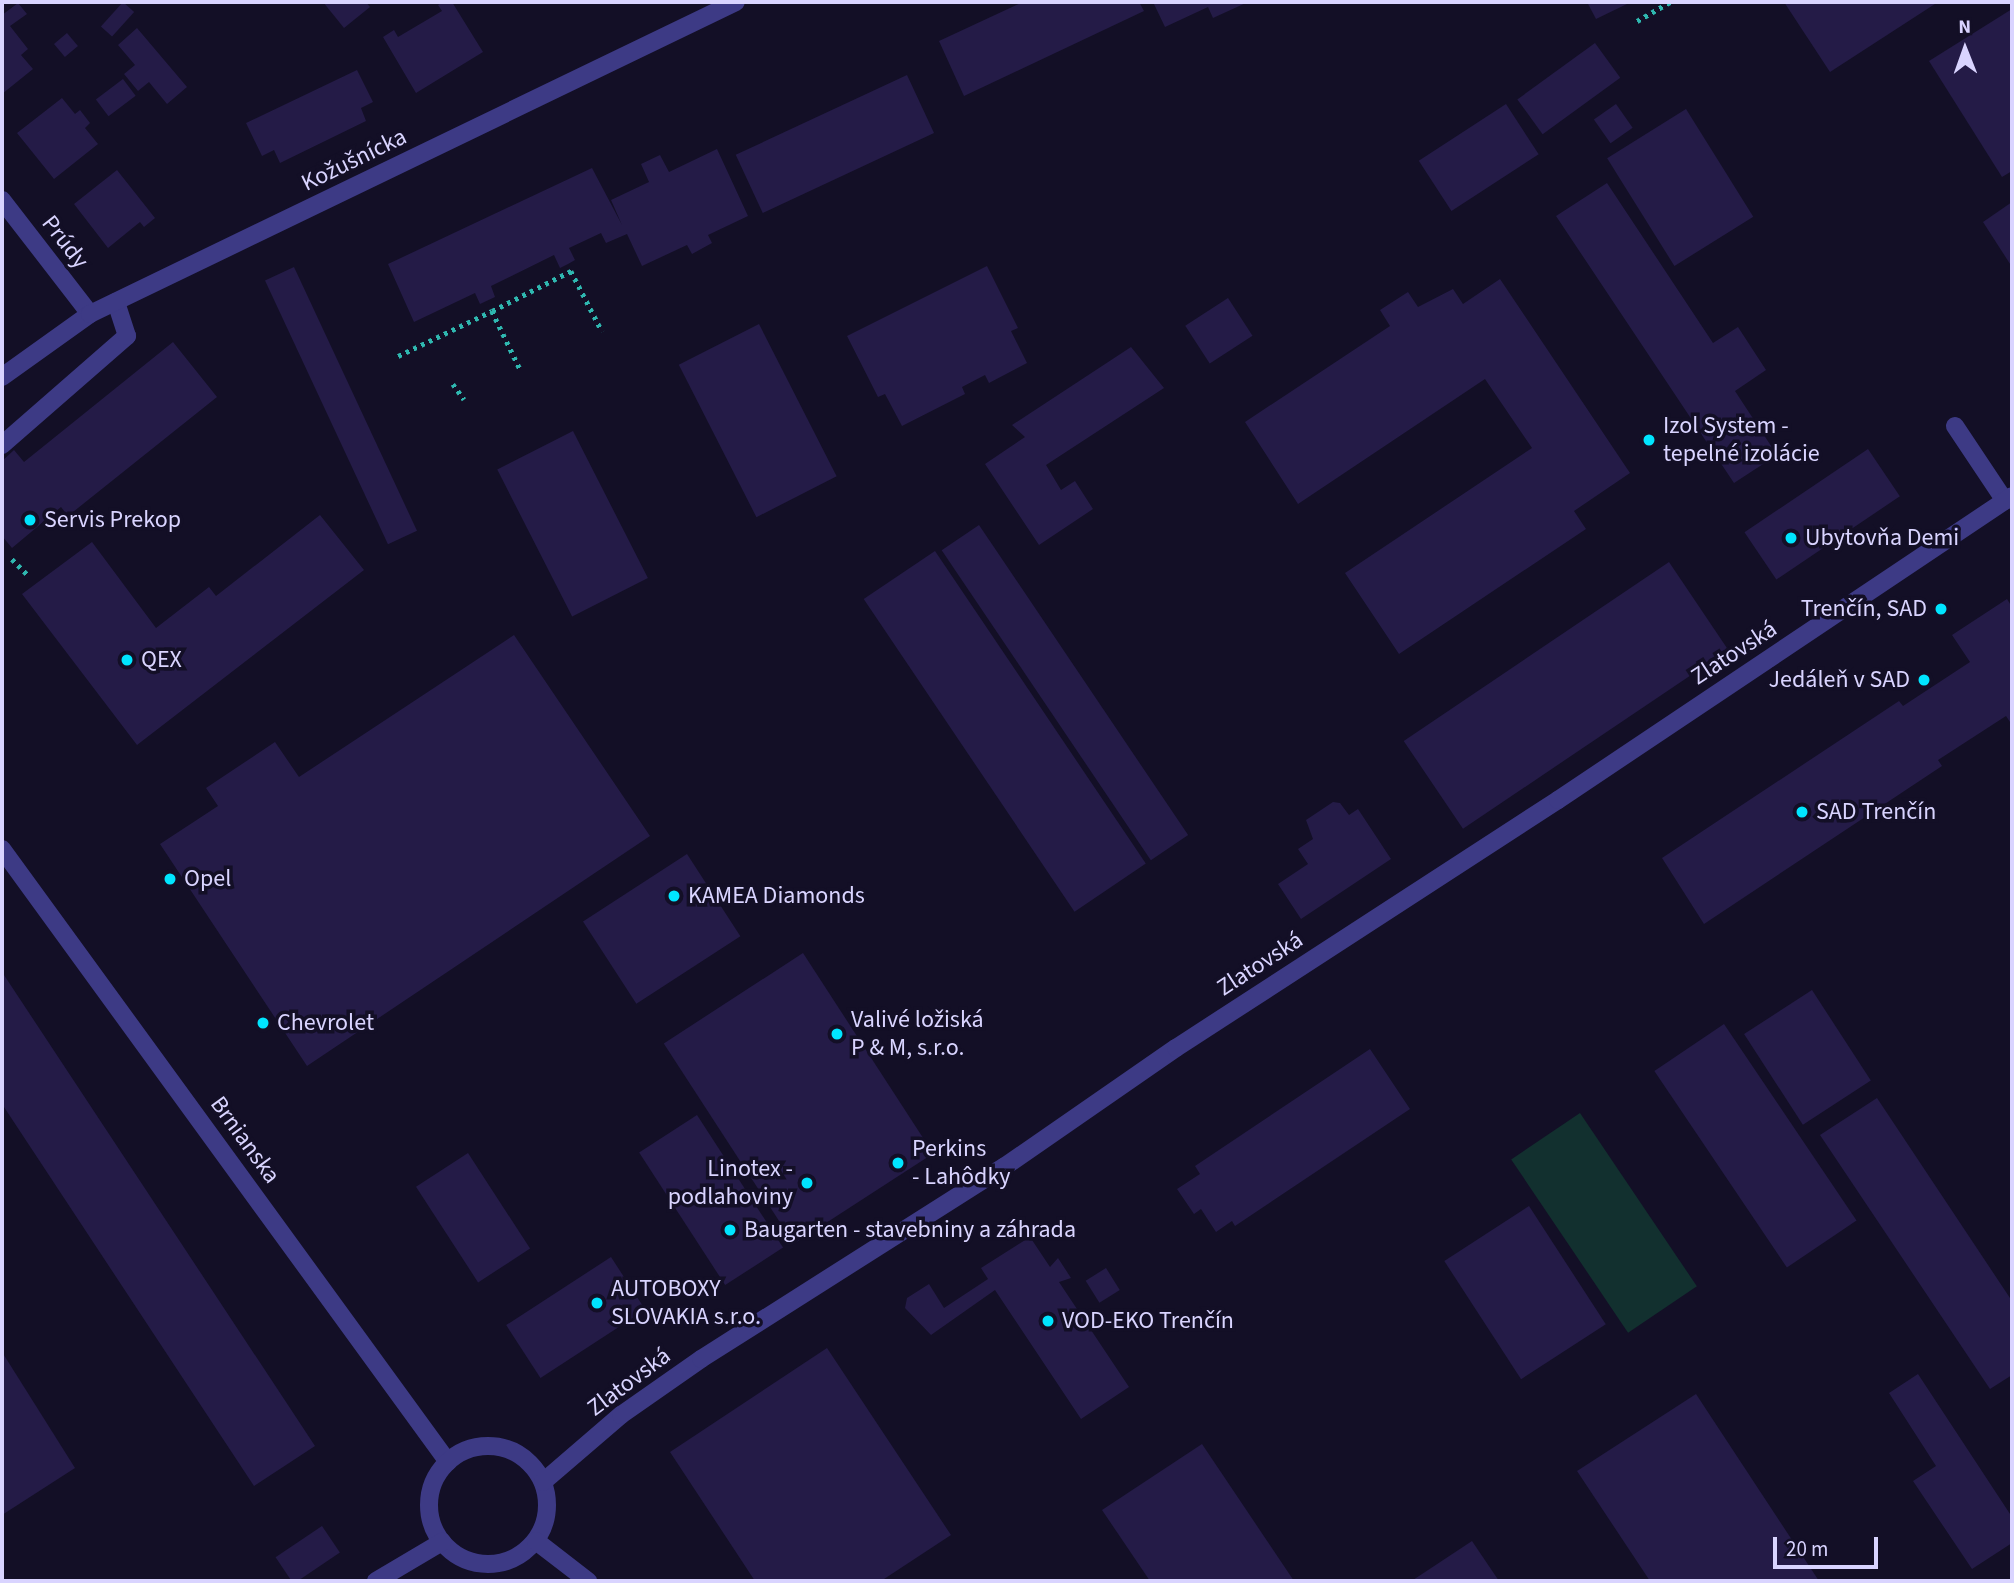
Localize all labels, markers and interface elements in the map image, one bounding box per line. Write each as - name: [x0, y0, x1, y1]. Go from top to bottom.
- north arrow: [1930, 14, 2000, 84]
- text: N: [1958, 14, 1971, 41]
- street label: Kožušnícka: [297, 122, 411, 198]
- street label: Prúdy: [35, 210, 95, 274]
- place label: Izol System - tepelné izolácie: [1663, 412, 1820, 468]
- marker: Izol System - tepelné izolácie: [1641, 432, 1657, 448]
- place label: Servis Prekop: [44, 506, 181, 534]
- marker: Servis Prekop: [22, 512, 38, 528]
- place label: Ubytovňa Demi: [1805, 524, 1959, 552]
- marker: Ubytovňa Demi: [1783, 530, 1799, 546]
- place label: Trenčín, SAD: [1801, 595, 1927, 623]
- marker: Trenčín, SAD: [1933, 601, 1949, 617]
- street label: Zlatovská: [1686, 615, 1782, 691]
- place label: QEX: [141, 646, 182, 674]
- marker: QEX: [119, 652, 135, 668]
- place label: Jedáleň v SAD: [1769, 666, 1910, 694]
- marker: Jedáleň v SAD: [1916, 672, 1932, 688]
- place label: SAD Trenčín: [1816, 798, 1936, 826]
- marker: SAD Trenčín: [1794, 804, 1810, 820]
- place label: Opel: [184, 865, 231, 893]
- marker: Opel: [162, 871, 178, 887]
- place label: KAMEA Diamonds: [688, 882, 865, 910]
- marker: KAMEA Diamonds: [666, 888, 682, 904]
- street label: Zlatovská: [1212, 926, 1308, 1002]
- place label: Valivé ložiská P & M, s.r.o.: [851, 1006, 984, 1062]
- place label: Chevrolet: [277, 1009, 374, 1037]
- marker: Chevrolet: [255, 1015, 271, 1031]
- marker: Valivé ložiská P & M, s.r.o.: [829, 1026, 845, 1042]
- street label: Brnianska: [204, 1091, 286, 1189]
- place label: Perkins - Lahôdky: [912, 1135, 1010, 1191]
- place label: Linotex - podlahoviny: [668, 1155, 793, 1211]
- marker: Perkins - Lahôdky: [890, 1155, 906, 1171]
- marker: Linotex - podlahoviny: [799, 1175, 815, 1191]
- place label: Baugarten - stavebniny a záhrada: [744, 1216, 1076, 1244]
- marker: Baugarten - stavebniny a záhrada: [722, 1222, 738, 1238]
- place label: AUTOBOXY SLOVAKIA s.r.o.: [611, 1275, 761, 1331]
- marker: AUTOBOXY SLOVAKIA s.r.o.: [589, 1295, 605, 1311]
- place label: VOD-EKO Trenčín: [1062, 1307, 1234, 1335]
- marker: VOD-EKO Trenčín: [1040, 1313, 1056, 1329]
- street label: Zlatovská: [582, 1341, 676, 1423]
- scale bar: [1776, 1524, 1881, 1568]
- text: 20 m: [1786, 1534, 1828, 1564]

